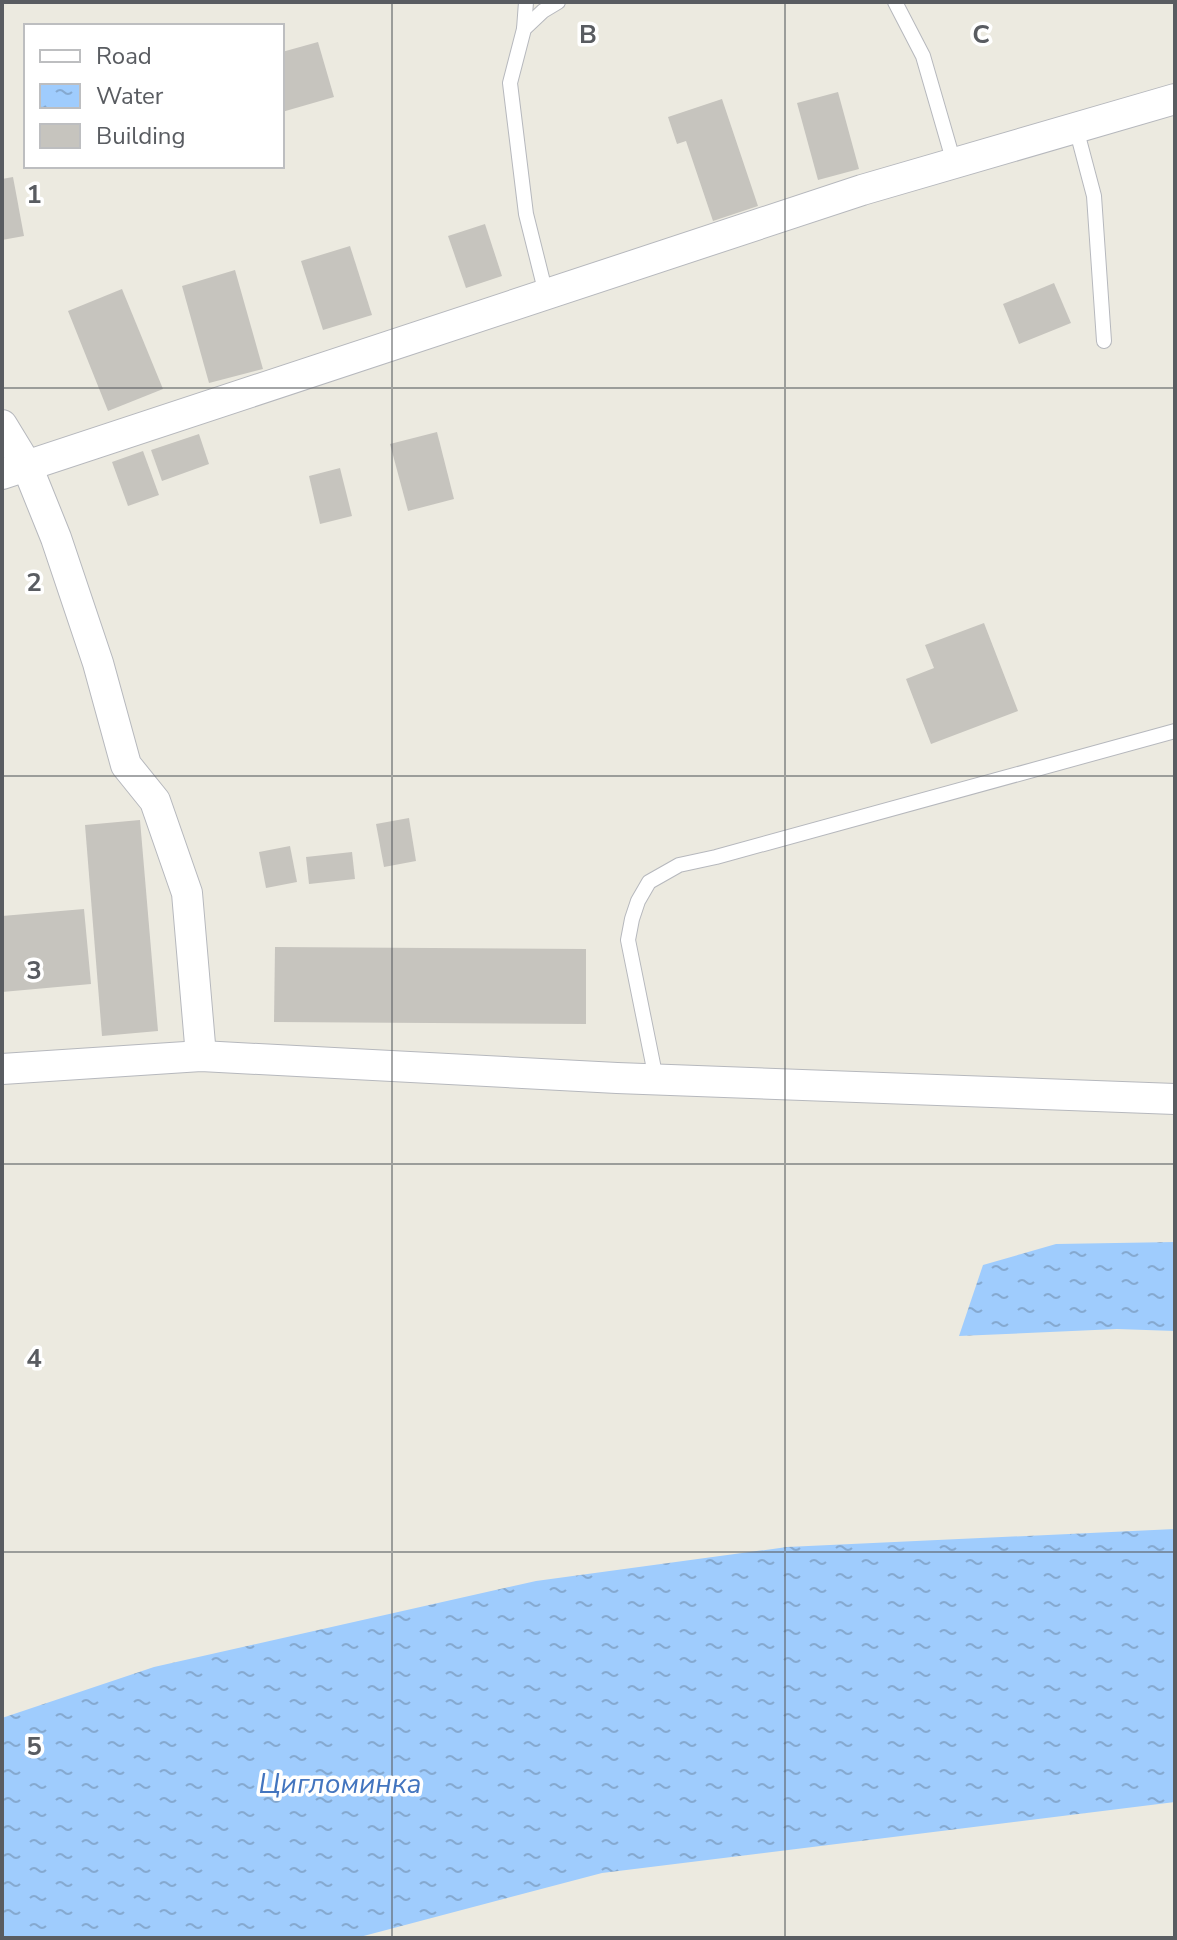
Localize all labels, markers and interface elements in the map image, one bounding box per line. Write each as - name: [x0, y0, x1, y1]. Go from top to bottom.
- text: B: [579, 17, 597, 52]
- text: C: [972, 17, 990, 52]
- legend: [24, 24, 284, 168]
- text: Road: [96, 40, 152, 72]
- text: Water: [96, 80, 164, 112]
- text: Building: [96, 120, 186, 152]
- text: 1: [26, 177, 42, 212]
- text: 2: [26, 565, 42, 600]
- text: 3: [26, 953, 42, 988]
- text: 4: [26, 1341, 42, 1376]
- text: 5: [26, 1729, 42, 1764]
- water label: Цигломинка: [258, 1765, 422, 1803]

